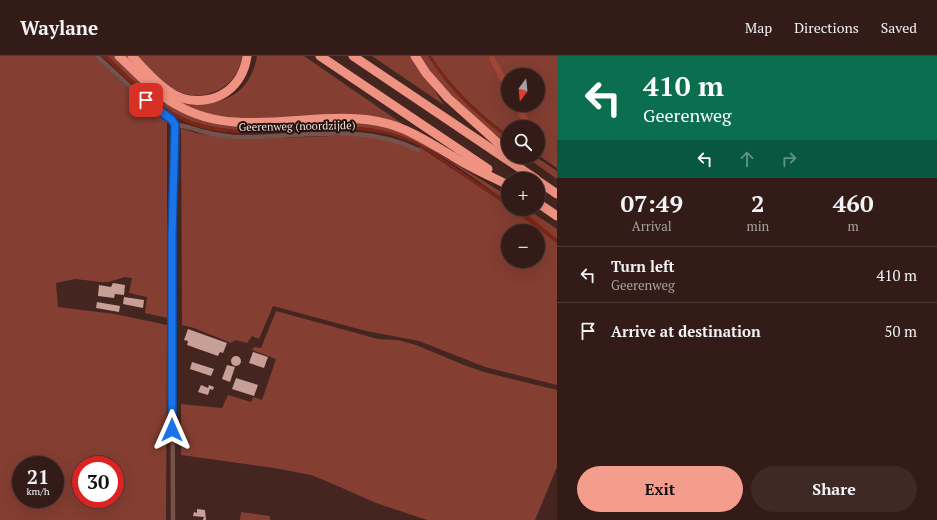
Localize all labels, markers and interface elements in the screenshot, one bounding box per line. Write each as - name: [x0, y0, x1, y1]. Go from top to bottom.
- text: Waylane: [20, 15, 98, 40]
- text: Map: [745, 18, 772, 37]
- text: Directions: [794, 18, 859, 37]
- text: Saved: [881, 18, 917, 37]
- text: 410 m: [643, 67, 724, 104]
- north arrow: [501, 68, 545, 112]
- map controls: [501, 68, 545, 268]
- icon: left: [577, 72, 629, 124]
- pin: [129, 83, 163, 117]
- icon: arrive: [135, 89, 157, 111]
- text: Geerenweg: [643, 103, 732, 127]
- street label: Geerenweg (noordzijde): [238, 118, 356, 134]
- button: search: [501, 120, 545, 164]
- icon: left: [694, 148, 716, 170]
- icon: ahead: [736, 148, 758, 170]
- icon: right: [778, 148, 800, 170]
- button: +: [501, 172, 545, 216]
- text: 07:49: [620, 187, 683, 219]
- text: 2: [751, 187, 765, 219]
- text: 460: [833, 187, 873, 219]
- text: Arrival: [632, 217, 672, 235]
- text: min: [746, 217, 769, 235]
- text: m: [848, 217, 859, 235]
- button: −: [501, 224, 545, 268]
- text: Turn left: [611, 256, 675, 276]
- icon: left: [577, 264, 599, 286]
- text: 410 m: [876, 265, 917, 285]
- text: Geerenweg: [611, 276, 675, 294]
- icon: arrive: [577, 320, 599, 342]
- text: Arrive at destination: [611, 321, 761, 341]
- text: 50 m: [884, 321, 917, 341]
- position arrow: [151, 409, 193, 451]
- speed limit sign: 30: [72, 456, 124, 508]
- text: 21: [27, 463, 49, 490]
- button: Exit: [577, 466, 743, 512]
- button: Share: [751, 466, 917, 512]
- text: km/h: [26, 485, 50, 498]

